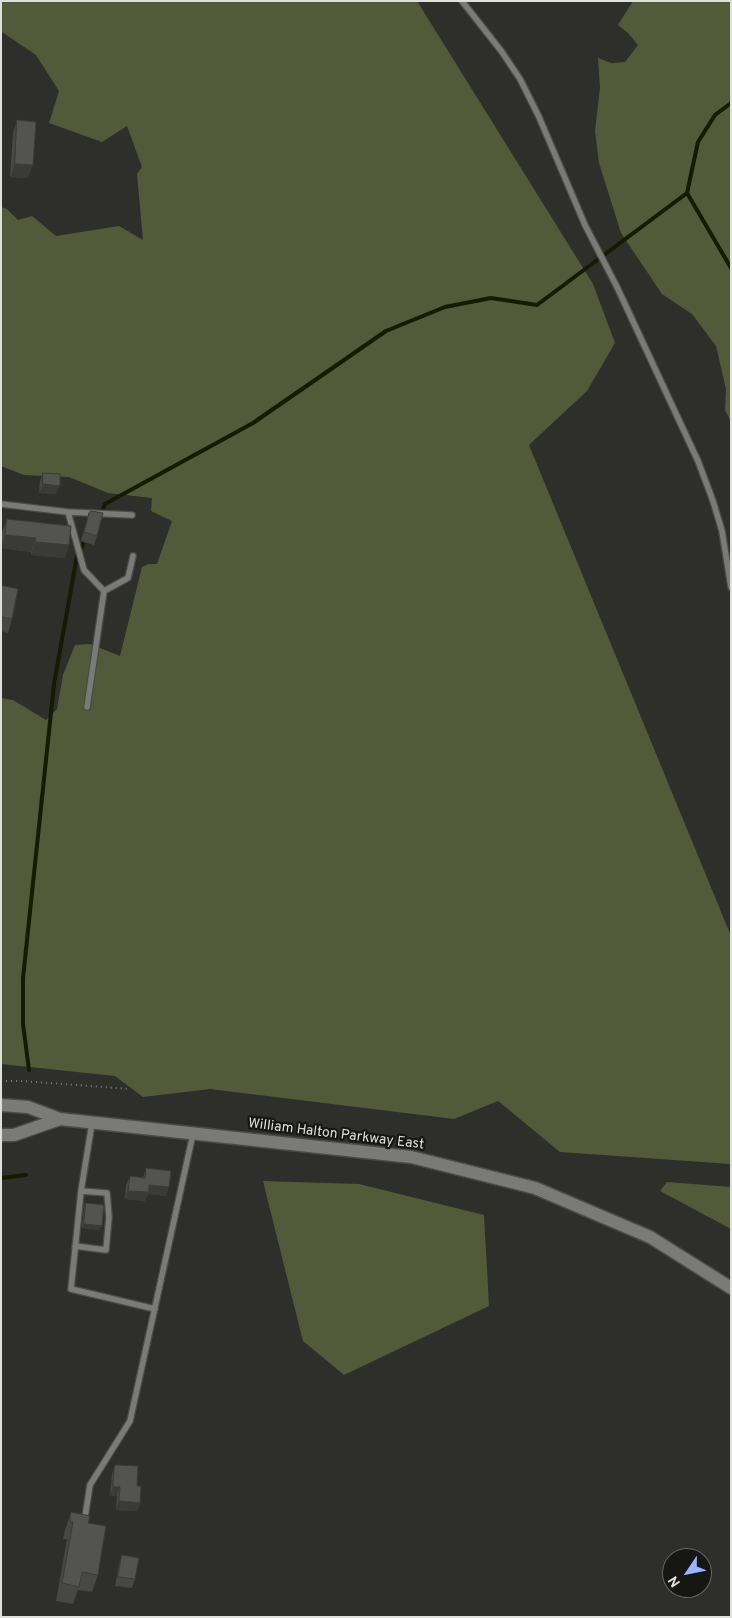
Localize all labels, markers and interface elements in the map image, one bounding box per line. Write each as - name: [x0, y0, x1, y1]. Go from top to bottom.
- street label: William Halton Parkway East: [247, 1116, 425, 1154]
- north arrow: [662, 1548, 712, 1598]
- text: N: [665, 1572, 685, 1590]

